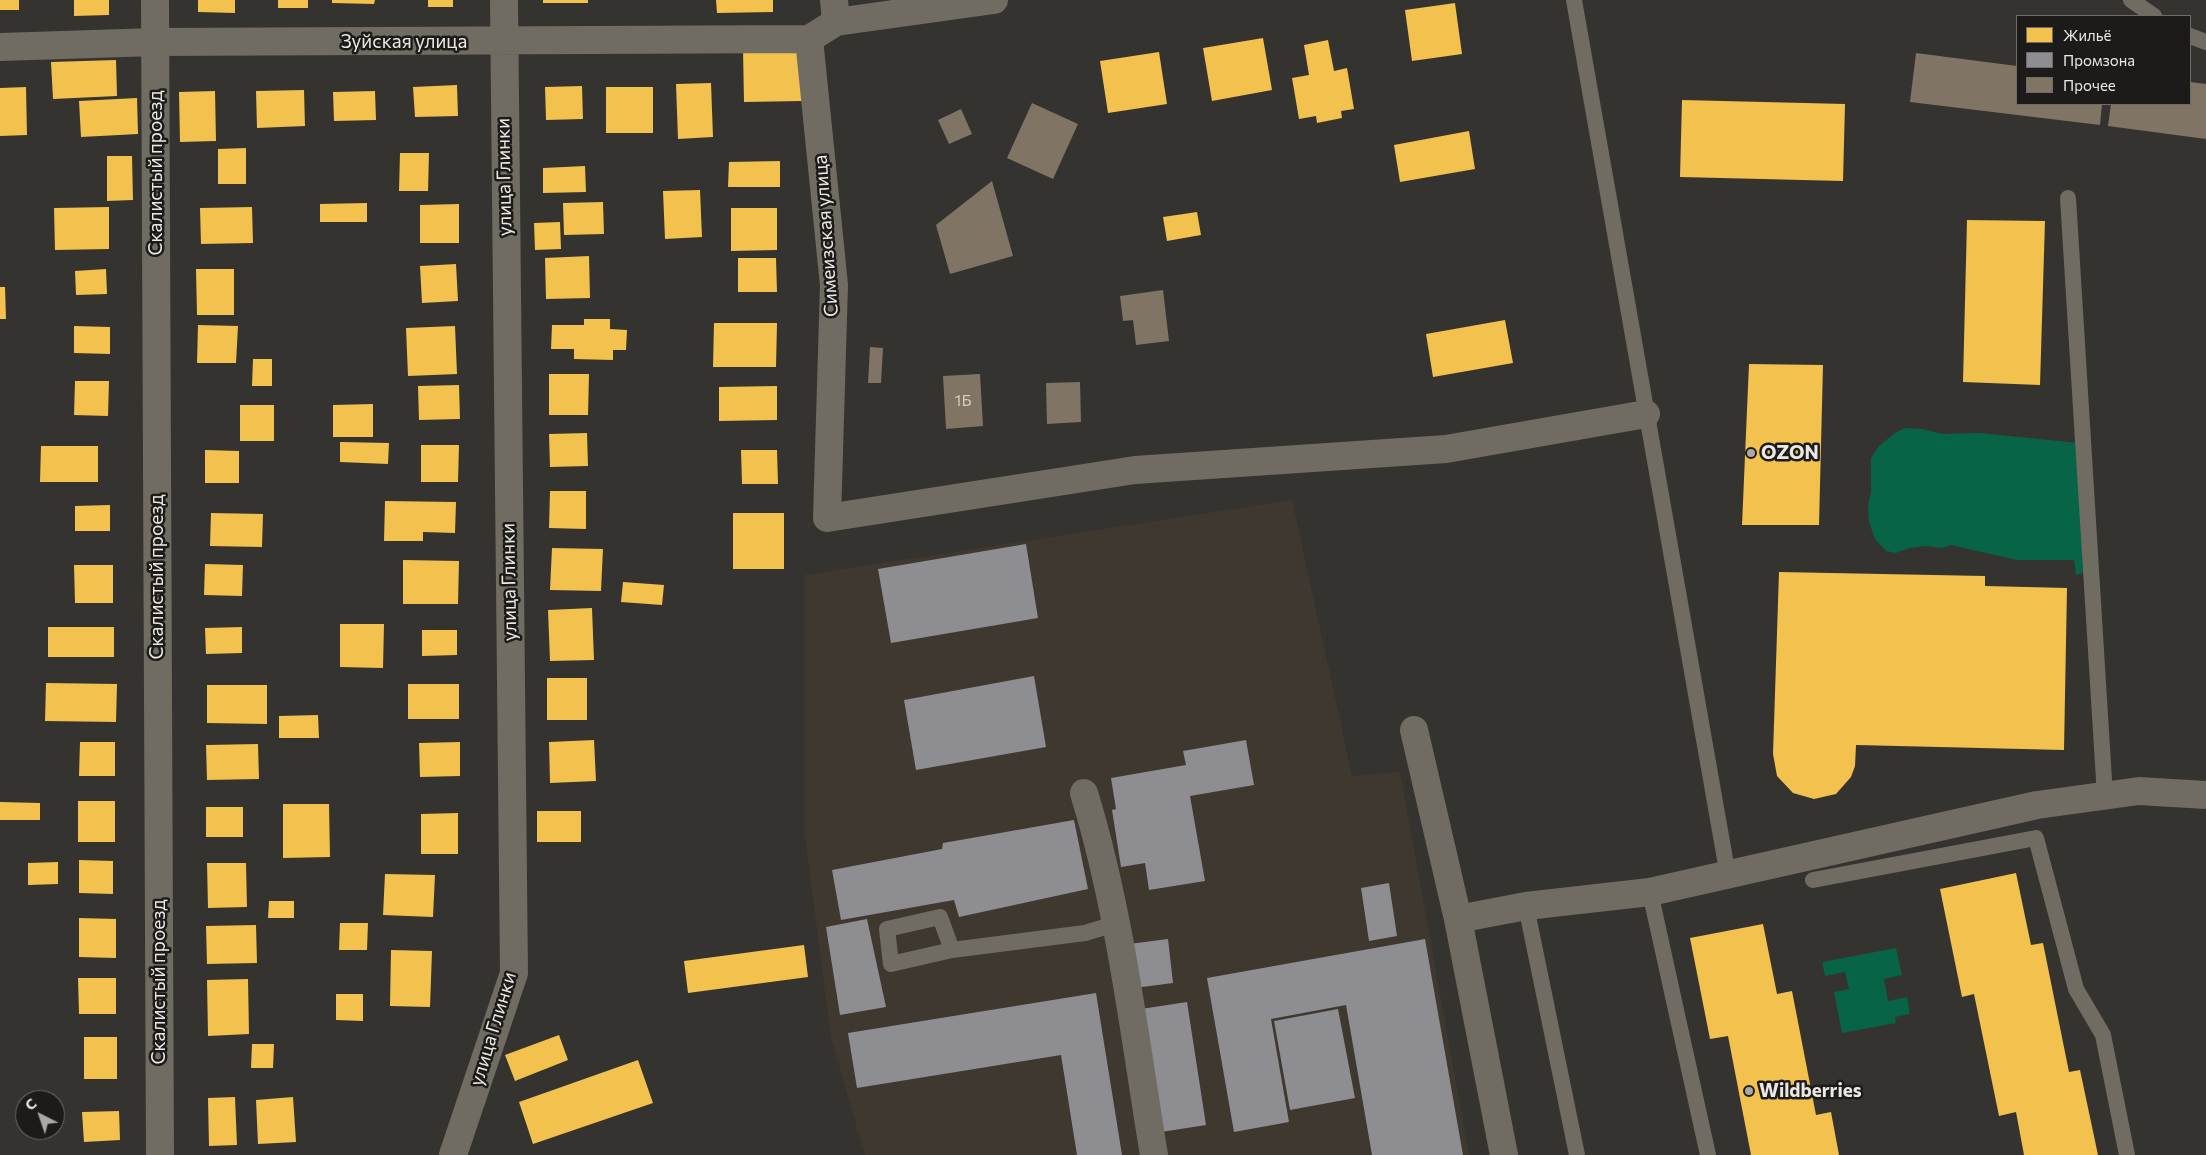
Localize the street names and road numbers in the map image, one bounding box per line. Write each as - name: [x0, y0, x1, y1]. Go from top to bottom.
- street label: Зуйская улица: [341, 31, 467, 53]
- street label: Скалистый проезд: [145, 90, 167, 256]
- street label: улица Глинки: [492, 118, 516, 236]
- street label: Симеизская улица: [809, 154, 843, 318]
- street label: Скалистый проезд: [146, 494, 168, 660]
- street label: улица Глинки: [497, 523, 521, 641]
- street label: Скалистый проезд: [148, 899, 170, 1065]
- street label: улица Глинки: [465, 969, 521, 1089]

